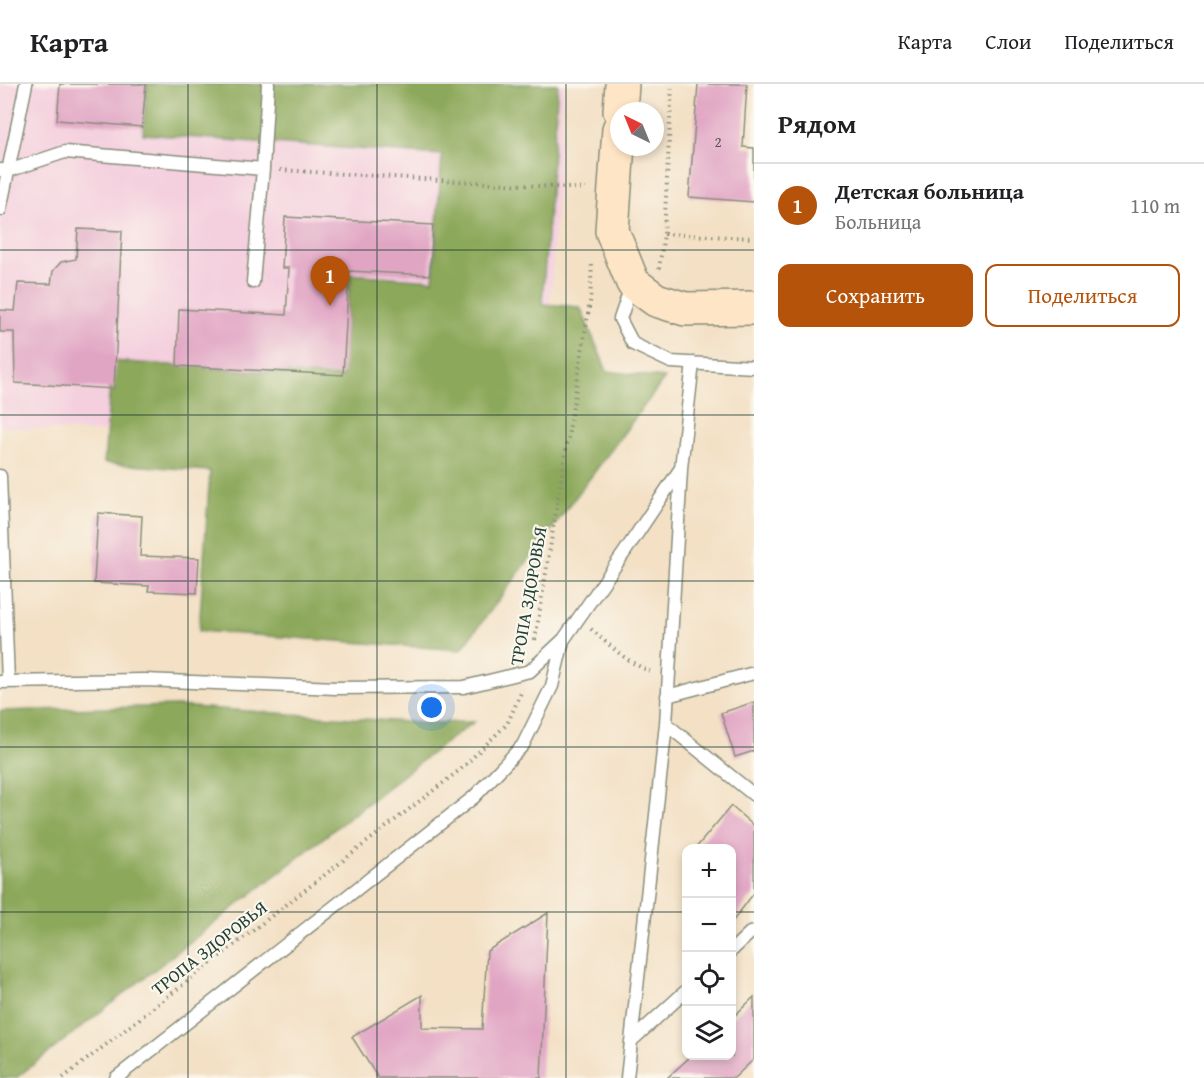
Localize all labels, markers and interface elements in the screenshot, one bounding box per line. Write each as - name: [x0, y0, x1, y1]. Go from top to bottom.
- text: Карта: [30, 21, 108, 62]
- text: Карта: [898, 26, 952, 57]
- text: Слои: [985, 26, 1031, 57]
- text: Поделиться: [1064, 26, 1174, 57]
- north arrow: [610, 102, 664, 156]
- text: Рядом: [778, 104, 856, 143]
- house number: 2: [714, 131, 722, 152]
- text: Детская больница: [835, 175, 1024, 207]
- text: 1: [792, 191, 803, 220]
- text: 110 m: [1130, 191, 1180, 220]
- text: Больница: [835, 207, 921, 236]
- pin: 1: [310, 256, 350, 306]
- button: Сохранить: [778, 264, 973, 327]
- button: Поделиться: [985, 264, 1180, 327]
- street label: ТРОПА ЗДОРОВЬЯ: [503, 524, 554, 667]
- your location: [417, 693, 446, 722]
- map controls: [682, 844, 736, 1060]
- button: +: [682, 844, 736, 898]
- street label: ТРОПА ЗДОРОВЬЯ: [145, 894, 273, 1002]
- button: −: [682, 898, 736, 952]
- button: locate: [682, 952, 736, 1006]
- button: layers: [682, 1006, 736, 1060]

